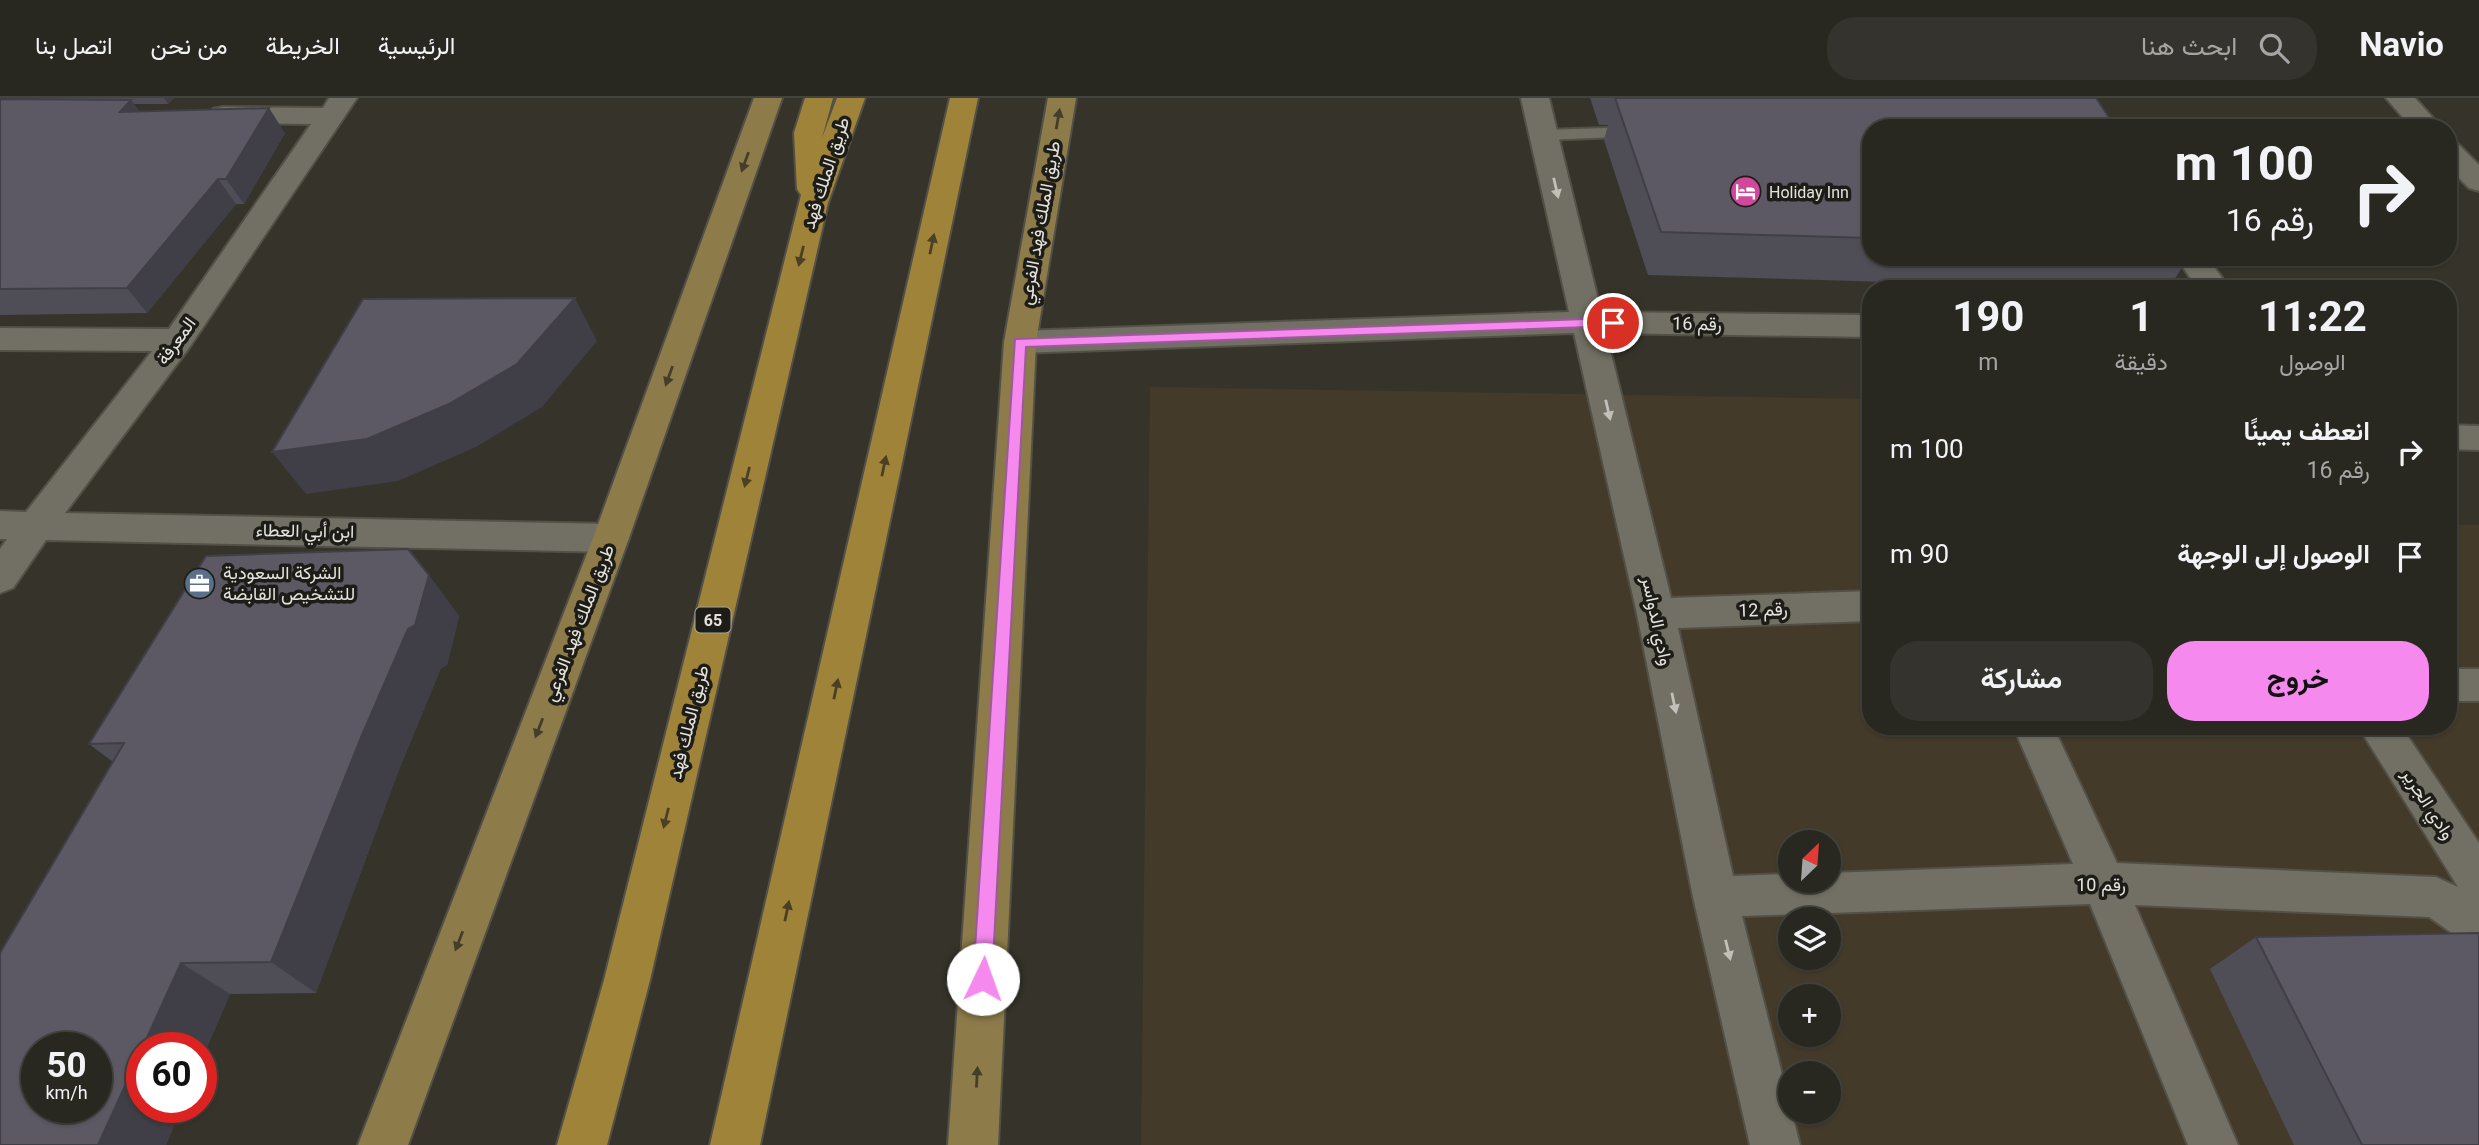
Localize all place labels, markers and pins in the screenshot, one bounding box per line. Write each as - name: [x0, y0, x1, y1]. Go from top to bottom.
- hotel icon: Holiday Inn: [1729, 175, 1763, 209]
- place label: Holiday Inn: [1769, 182, 1849, 207]
- pin: [1583, 293, 1643, 353]
- place label: الشركة السعودية للتشخيص القابضة: [223, 561, 355, 610]
- office icon: الشركة السعودية للتشخيص القابضة: [183, 566, 217, 600]

